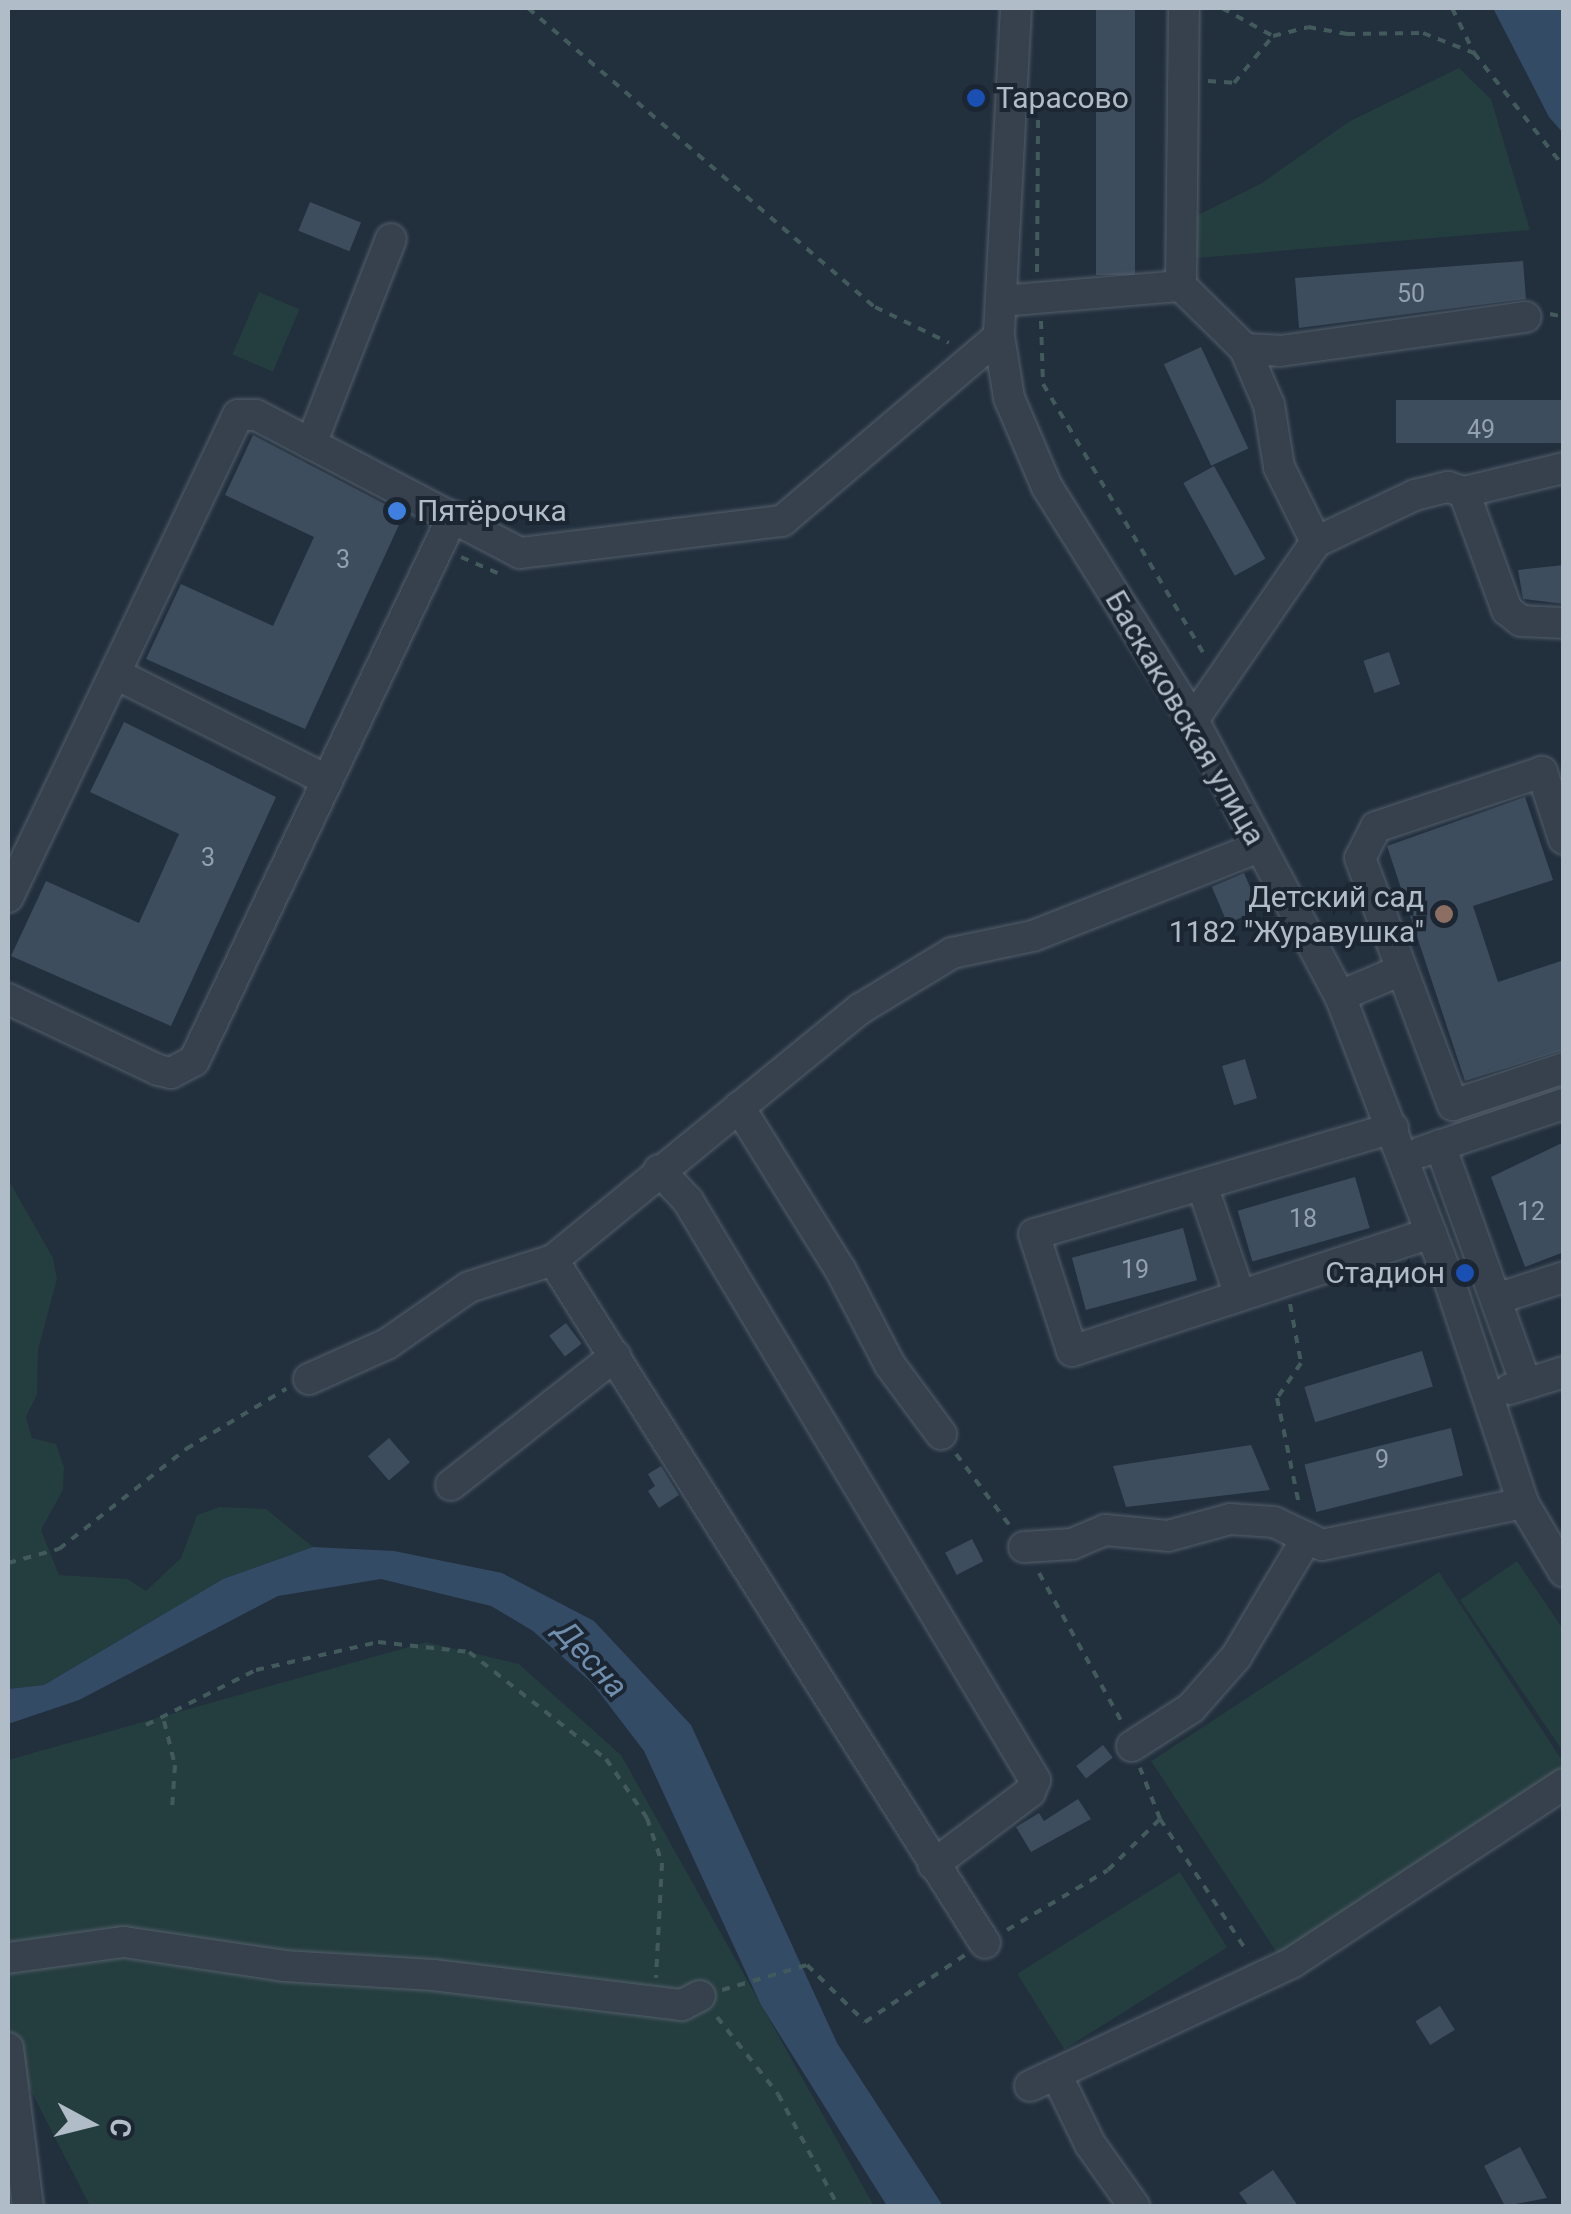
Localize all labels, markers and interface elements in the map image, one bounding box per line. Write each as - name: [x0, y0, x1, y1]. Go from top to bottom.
- place label: Тарасово: [996, 80, 1129, 116]
- marker: Тарасово: [965, 87, 987, 109]
- house number: 50: [1397, 279, 1425, 309]
- house number: 49: [1467, 415, 1495, 445]
- place label: Пятёрочка: [417, 493, 567, 529]
- marker: Пятёрочка: [386, 500, 408, 522]
- house number: 3: [336, 545, 350, 575]
- street label: Баскаковская улица: [1097, 584, 1273, 852]
- house number: 3: [201, 843, 215, 873]
- place label: Детский сад 1182 "Журавушка": [1169, 879, 1424, 950]
- marker: Детский сад 1182 "Журавушка": [1433, 903, 1455, 925]
- house number: 12: [1517, 1197, 1545, 1227]
- house number: 18: [1289, 1204, 1317, 1234]
- house number: 19: [1121, 1255, 1149, 1285]
- place label: Стадион: [1325, 1255, 1445, 1291]
- marker: Стадион: [1454, 1262, 1476, 1284]
- house number: 9: [1375, 1445, 1389, 1475]
- water label: Десна: [546, 1612, 636, 1706]
- north arrow: [40, 2074, 140, 2174]
- text: С: [103, 2117, 138, 2139]

